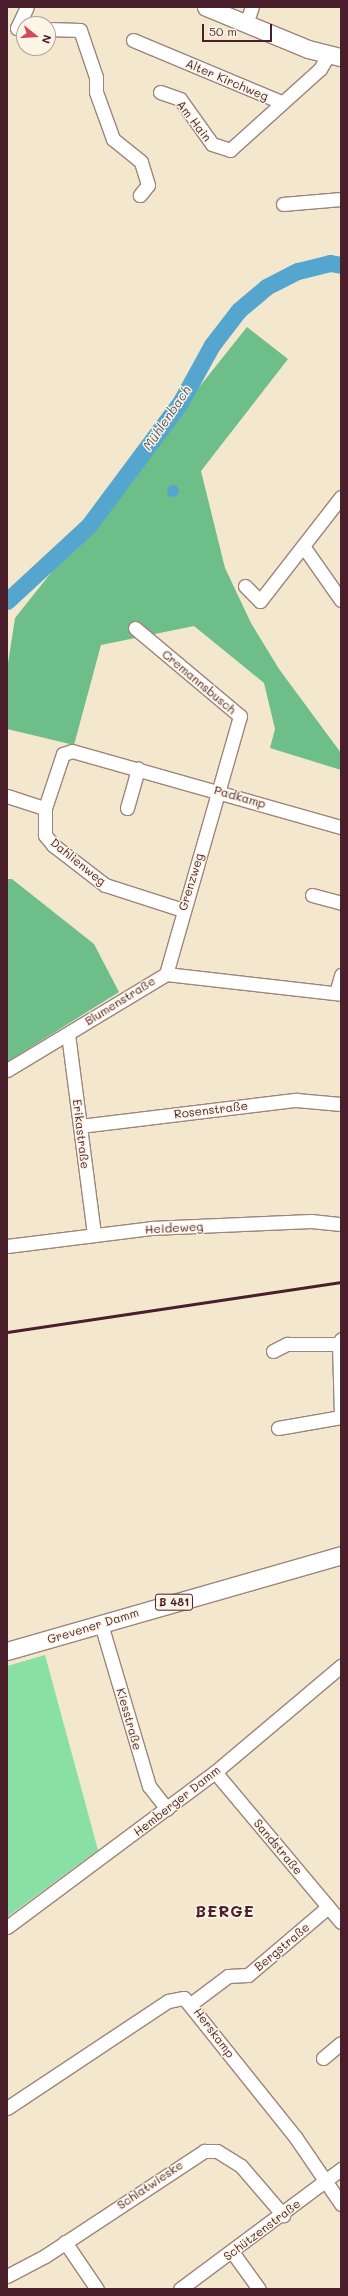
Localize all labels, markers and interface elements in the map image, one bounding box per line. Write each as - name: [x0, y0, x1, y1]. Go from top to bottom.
- north arrow: [16, 16, 56, 56]
- scale bar: [204, 16, 274, 42]
- text: 50 m: [209, 23, 237, 39]
- text: N: [39, 33, 55, 46]
- street label: Alter Kirchweg: [184, 56, 270, 104]
- street label: Am Hain: [174, 98, 214, 144]
- water label: Mühlenbach: [140, 383, 194, 453]
- street label: Cremannsbusch: [159, 647, 239, 717]
- street label: Padkamp: [212, 783, 268, 811]
- street label: Dahlienweg: [47, 835, 109, 889]
- street label: Grenzweg: [175, 852, 207, 912]
- street label: Blumenstraße: [82, 974, 158, 1028]
- street label: Erikastraße: [70, 1098, 92, 1170]
- street label: Rosenstraße: [173, 1098, 249, 1122]
- street label: Heideweg: [144, 1219, 204, 1237]
- road number: B 481: [154, 1593, 194, 1611]
- street label: Grevener Damm: [46, 1605, 140, 1647]
- street label: Kiesstraße: [113, 1686, 145, 1752]
- street label: Hemberger Damm: [131, 1763, 223, 1839]
- street label: Sandstraße: [251, 1816, 305, 1878]
- district label: BERGE: [195, 1901, 255, 1921]
- street label: Bergstraße: [252, 1920, 312, 1974]
- street label: Herskamp: [191, 2005, 237, 2061]
- street label: Schlatwieske: [114, 2158, 186, 2212]
- street label: Schützenstraße: [221, 2196, 303, 2264]

